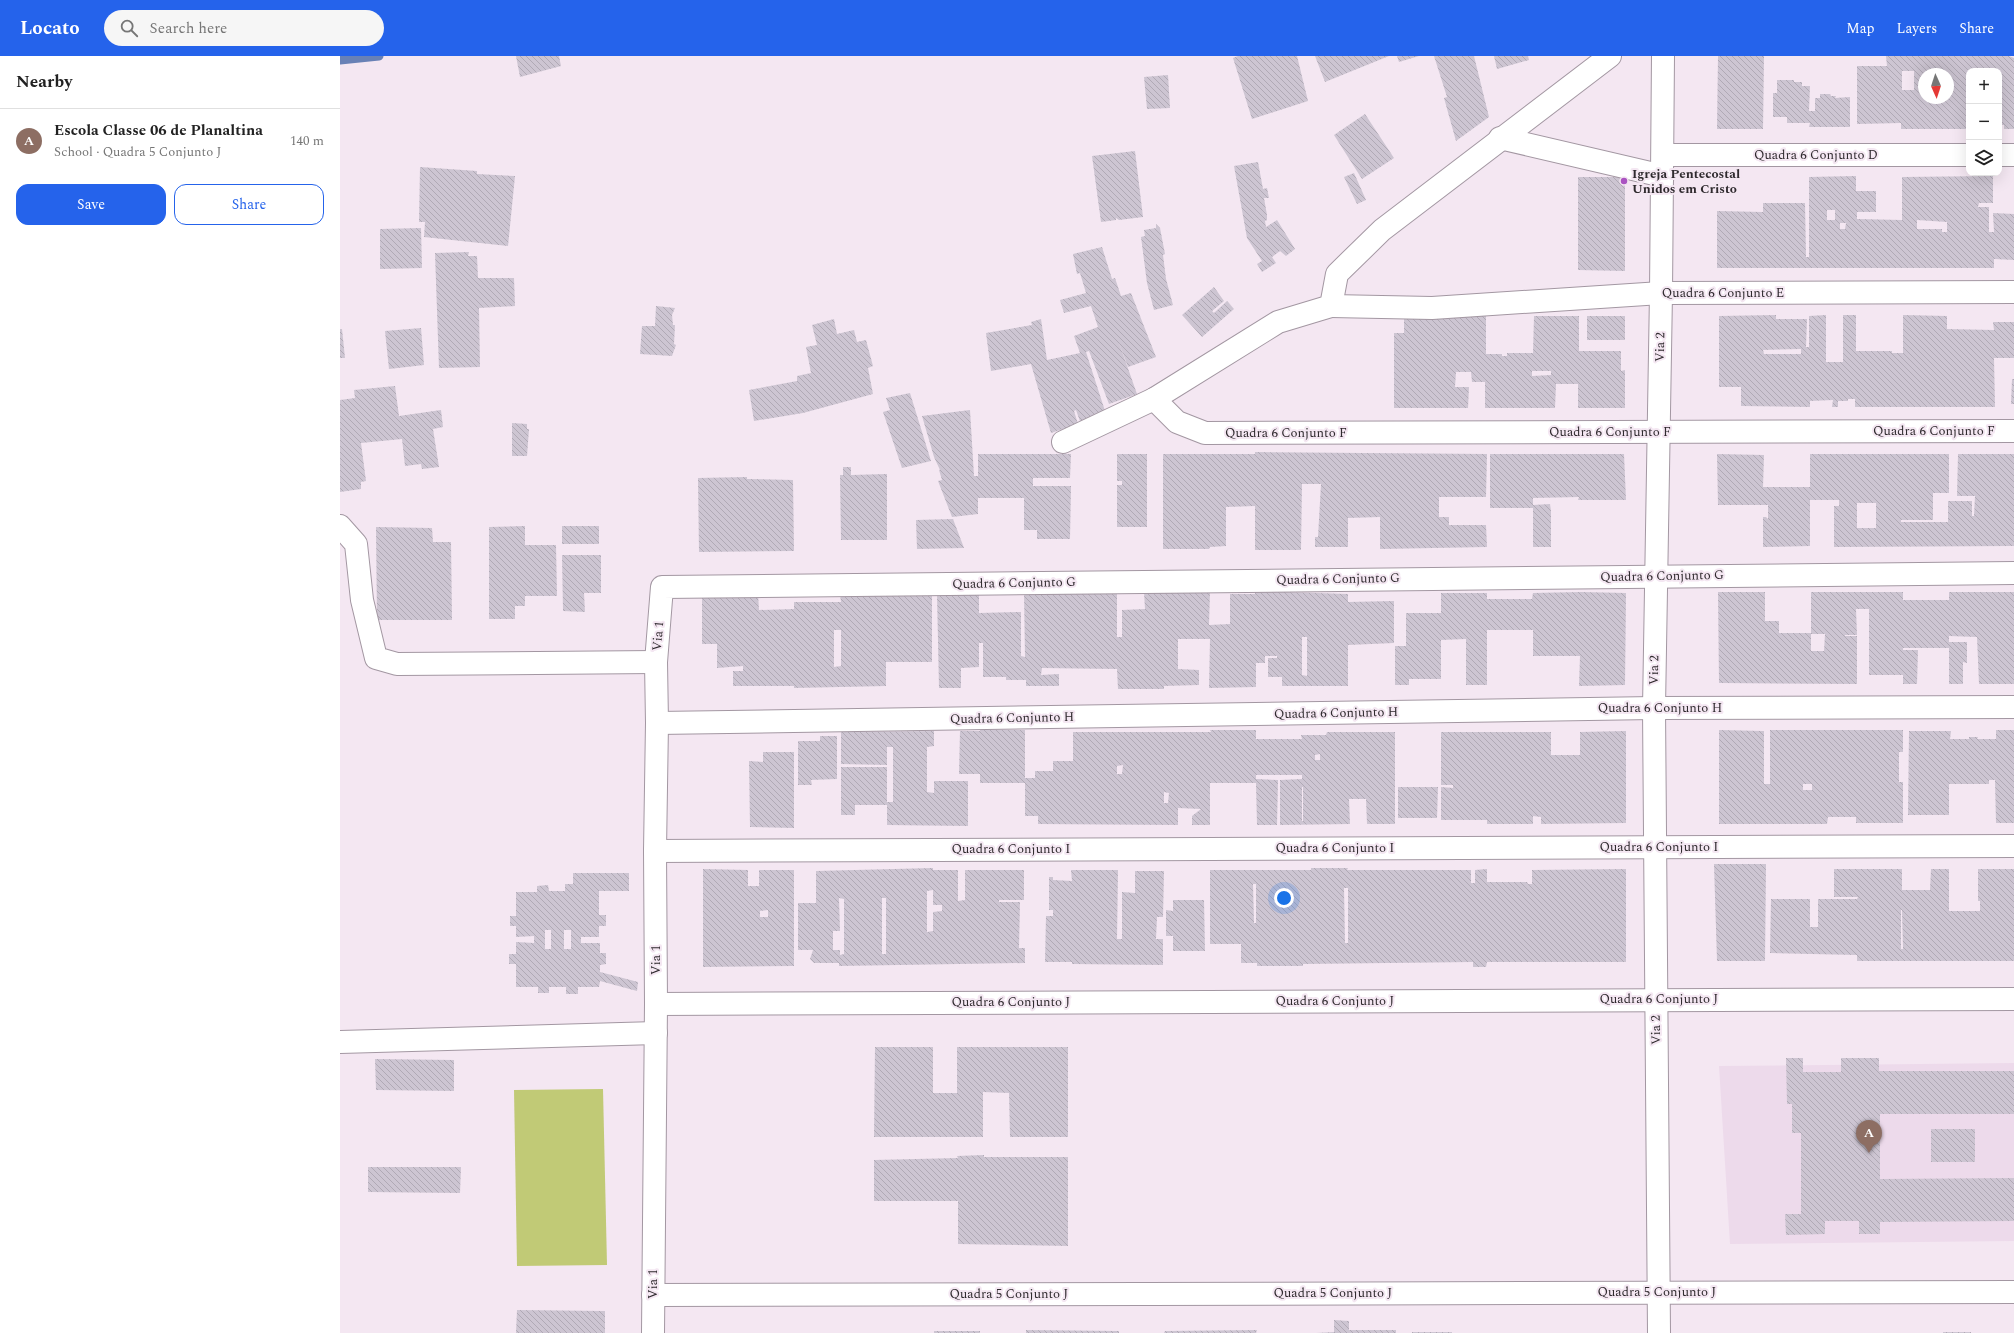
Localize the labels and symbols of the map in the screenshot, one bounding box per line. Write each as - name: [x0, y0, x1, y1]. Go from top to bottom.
- north arrow: [1918, 68, 1954, 104]
- street label: Quadra 6 Conjunto D: [1754, 145, 1878, 165]
- place label: Igreja Pentecostal Unidos em Cristo: [1632, 164, 1740, 199]
- marker: Igreja Pentecostal Unidos em Cristo: [1619, 176, 1629, 186]
- street label: Quadra 6 Conjunto E: [1662, 283, 1784, 303]
- street label: Via 2: [1650, 332, 1670, 362]
- street label: Quadra 6 Conjunto F: [1873, 421, 1995, 441]
- street label: Quadra 6 Conjunto F: [1549, 422, 1671, 442]
- street label: Quadra 6 Conjunto F: [1225, 423, 1347, 443]
- street label: Quadra 6 Conjunto G: [1600, 565, 1724, 587]
- street label: Quadra 6 Conjunto G: [1276, 568, 1400, 590]
- street label: Quadra 6 Conjunto G: [952, 572, 1076, 594]
- street label: Via 1: [647, 620, 669, 652]
- street label: Via 2: [1644, 655, 1664, 685]
- street label: Quadra 6 Conjunto H: [1598, 698, 1722, 718]
- street label: Quadra 6 Conjunto H: [1274, 702, 1398, 724]
- street label: Quadra 6 Conjunto H: [950, 707, 1074, 729]
- street label: Quadra 6 Conjunto I: [1600, 837, 1718, 857]
- street label: Quadra 6 Conjunto I: [1276, 838, 1394, 858]
- street label: Quadra 6 Conjunto I: [952, 839, 1070, 859]
- your location: [1274, 888, 1294, 908]
- street label: Via 1: [646, 945, 666, 975]
- street label: Quadra 6 Conjunto J: [1600, 989, 1718, 1009]
- street label: Quadra 6 Conjunto J: [1276, 991, 1394, 1011]
- street label: Quadra 6 Conjunto J: [952, 992, 1070, 1012]
- street label: Via 2: [1646, 1015, 1666, 1045]
- pin: A: [1856, 1120, 1882, 1153]
- street label: Via 1: [643, 1269, 663, 1299]
- street label: Quadra 5 Conjunto J: [1598, 1282, 1716, 1302]
- street label: Quadra 5 Conjunto J: [1274, 1283, 1392, 1303]
- street label: Quadra 5 Conjunto J: [950, 1284, 1068, 1304]

